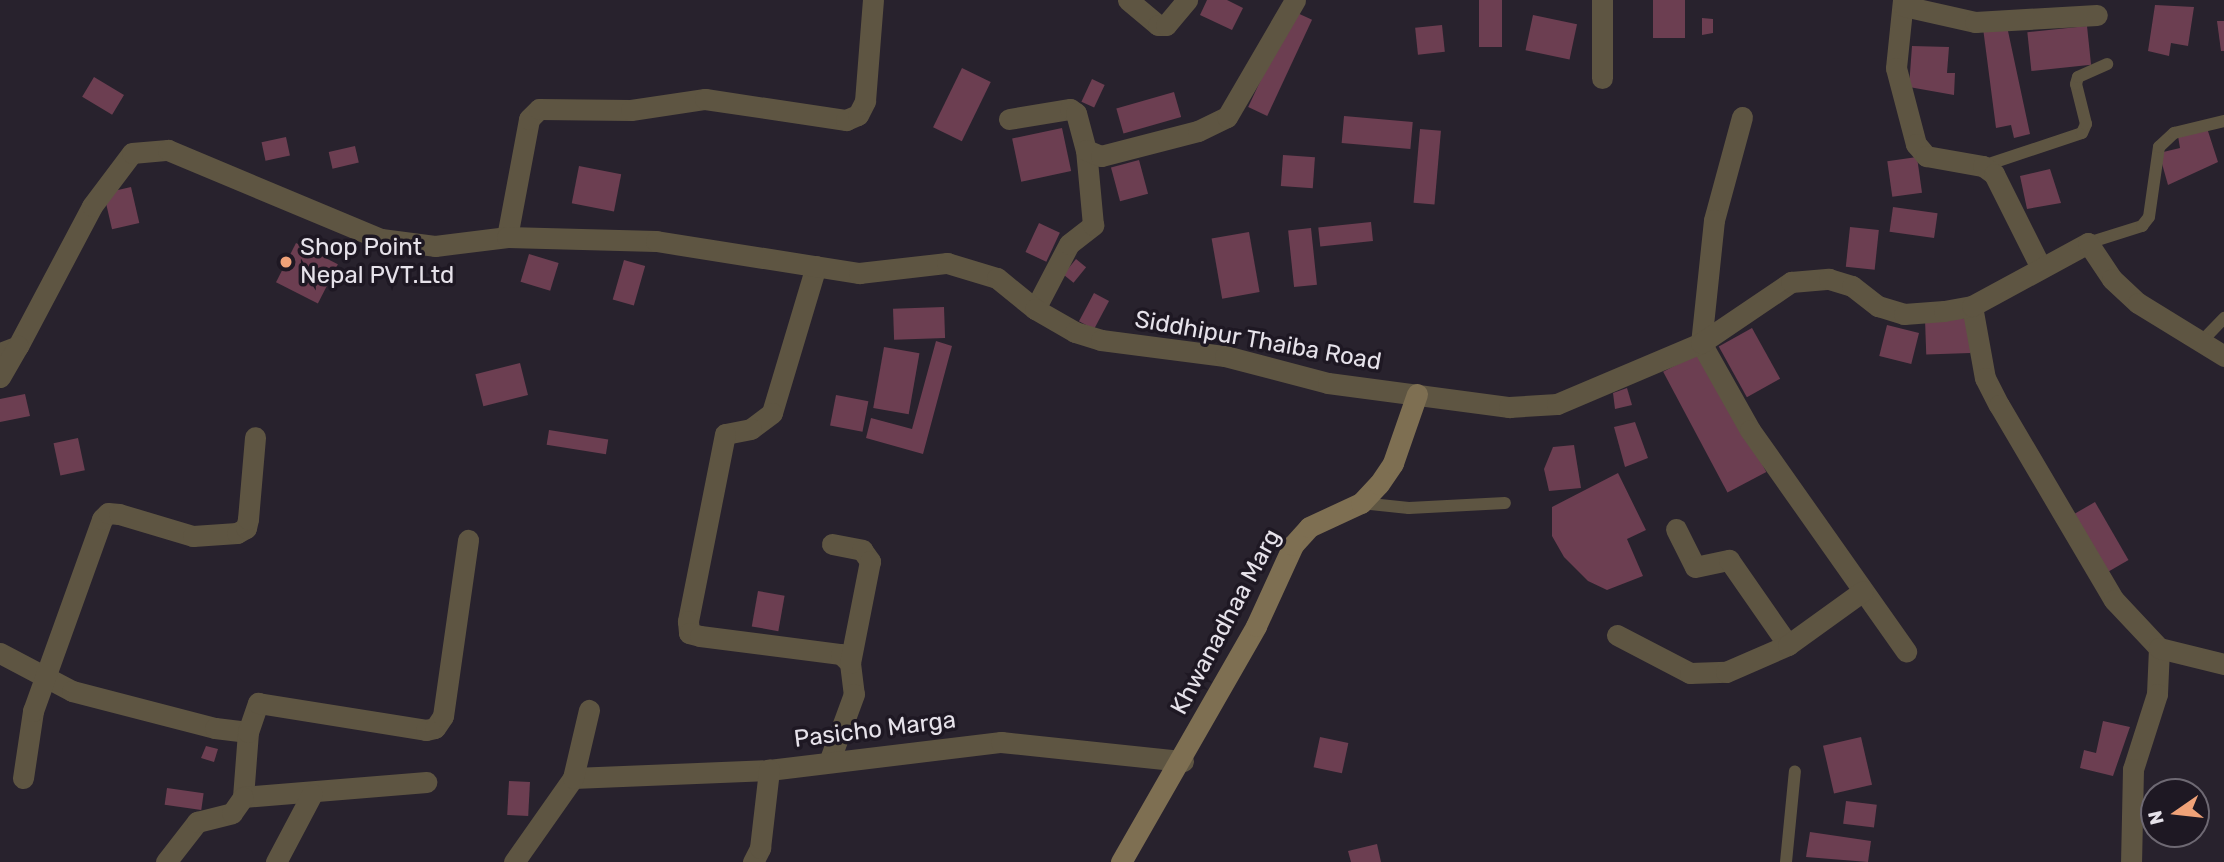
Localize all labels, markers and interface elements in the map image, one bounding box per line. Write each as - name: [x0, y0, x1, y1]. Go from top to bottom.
- place label: Shop Point Nepal PVT.Ltd: [300, 234, 454, 290]
- marker: Shop Point Nepal PVT.Ltd: [278, 254, 294, 270]
- street label: Siddhipur Thaiba Road: [1132, 305, 1384, 377]
- street label: Khwanadhaa Marg: [1165, 524, 1287, 720]
- street label: Pasicho Marga: [792, 706, 958, 754]
- north arrow: [2140, 778, 2210, 848]
- text: N: [2143, 808, 2169, 827]

